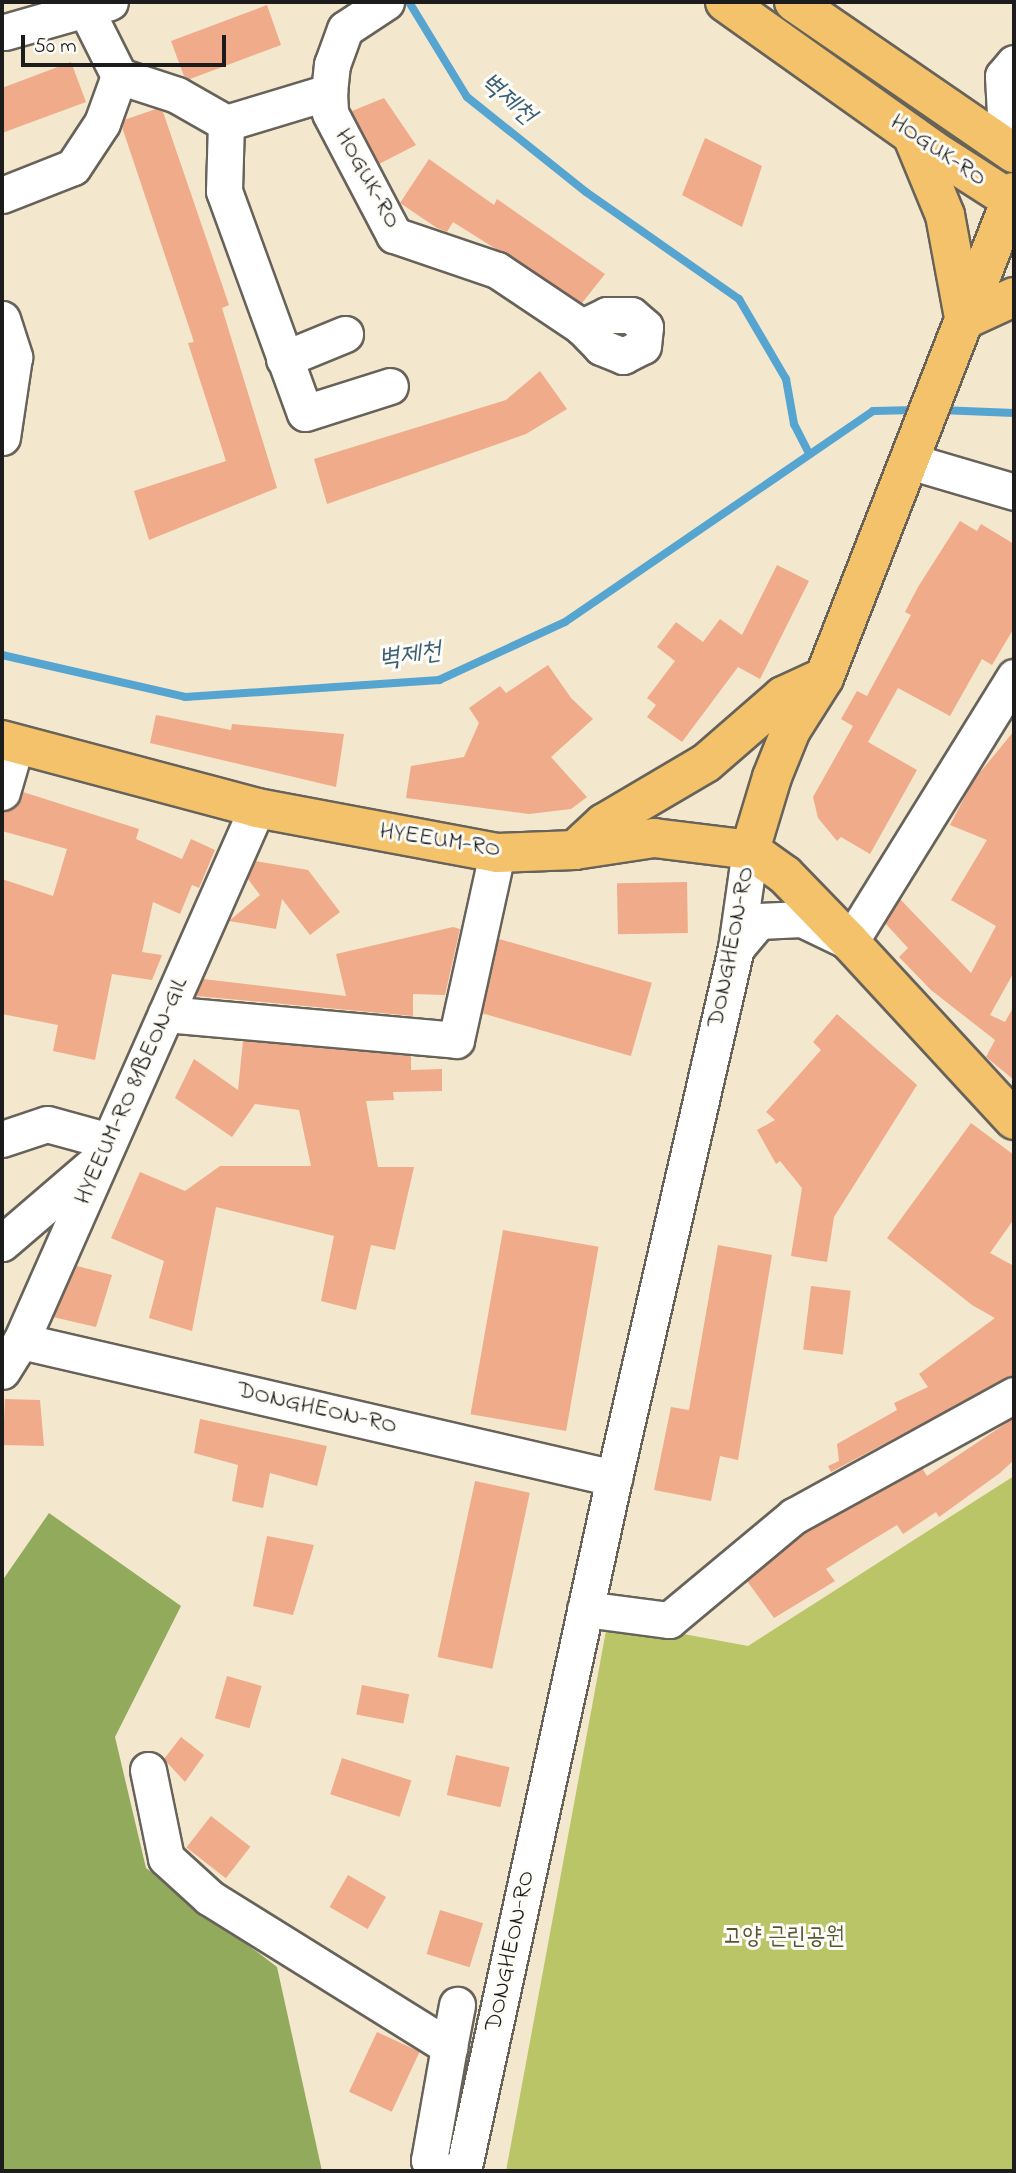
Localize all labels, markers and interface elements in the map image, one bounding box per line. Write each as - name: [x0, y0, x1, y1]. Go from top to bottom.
- scale bar: [24, 21, 229, 65]
- text: 50 m: [34, 32, 77, 62]
- water label: 벽제천: [473, 68, 541, 132]
- street label: HOGUK-RO: [884, 108, 992, 194]
- street label: HOGUK-RO: [328, 124, 406, 234]
- water label: 벽제천: [377, 637, 443, 677]
- street label: HYEEUM-RO: [377, 817, 503, 865]
- street label: DONGHEON-RO: [702, 864, 762, 1030]
- street label: HYEEUM-RO 81BEON-GIL: [69, 973, 195, 1209]
- street label: DONGHEON-RO: [234, 1377, 400, 1441]
- street label: DONGHEON-RO: [480, 1868, 542, 2034]
- park label: 고양 근린공원: [723, 1924, 845, 1952]

